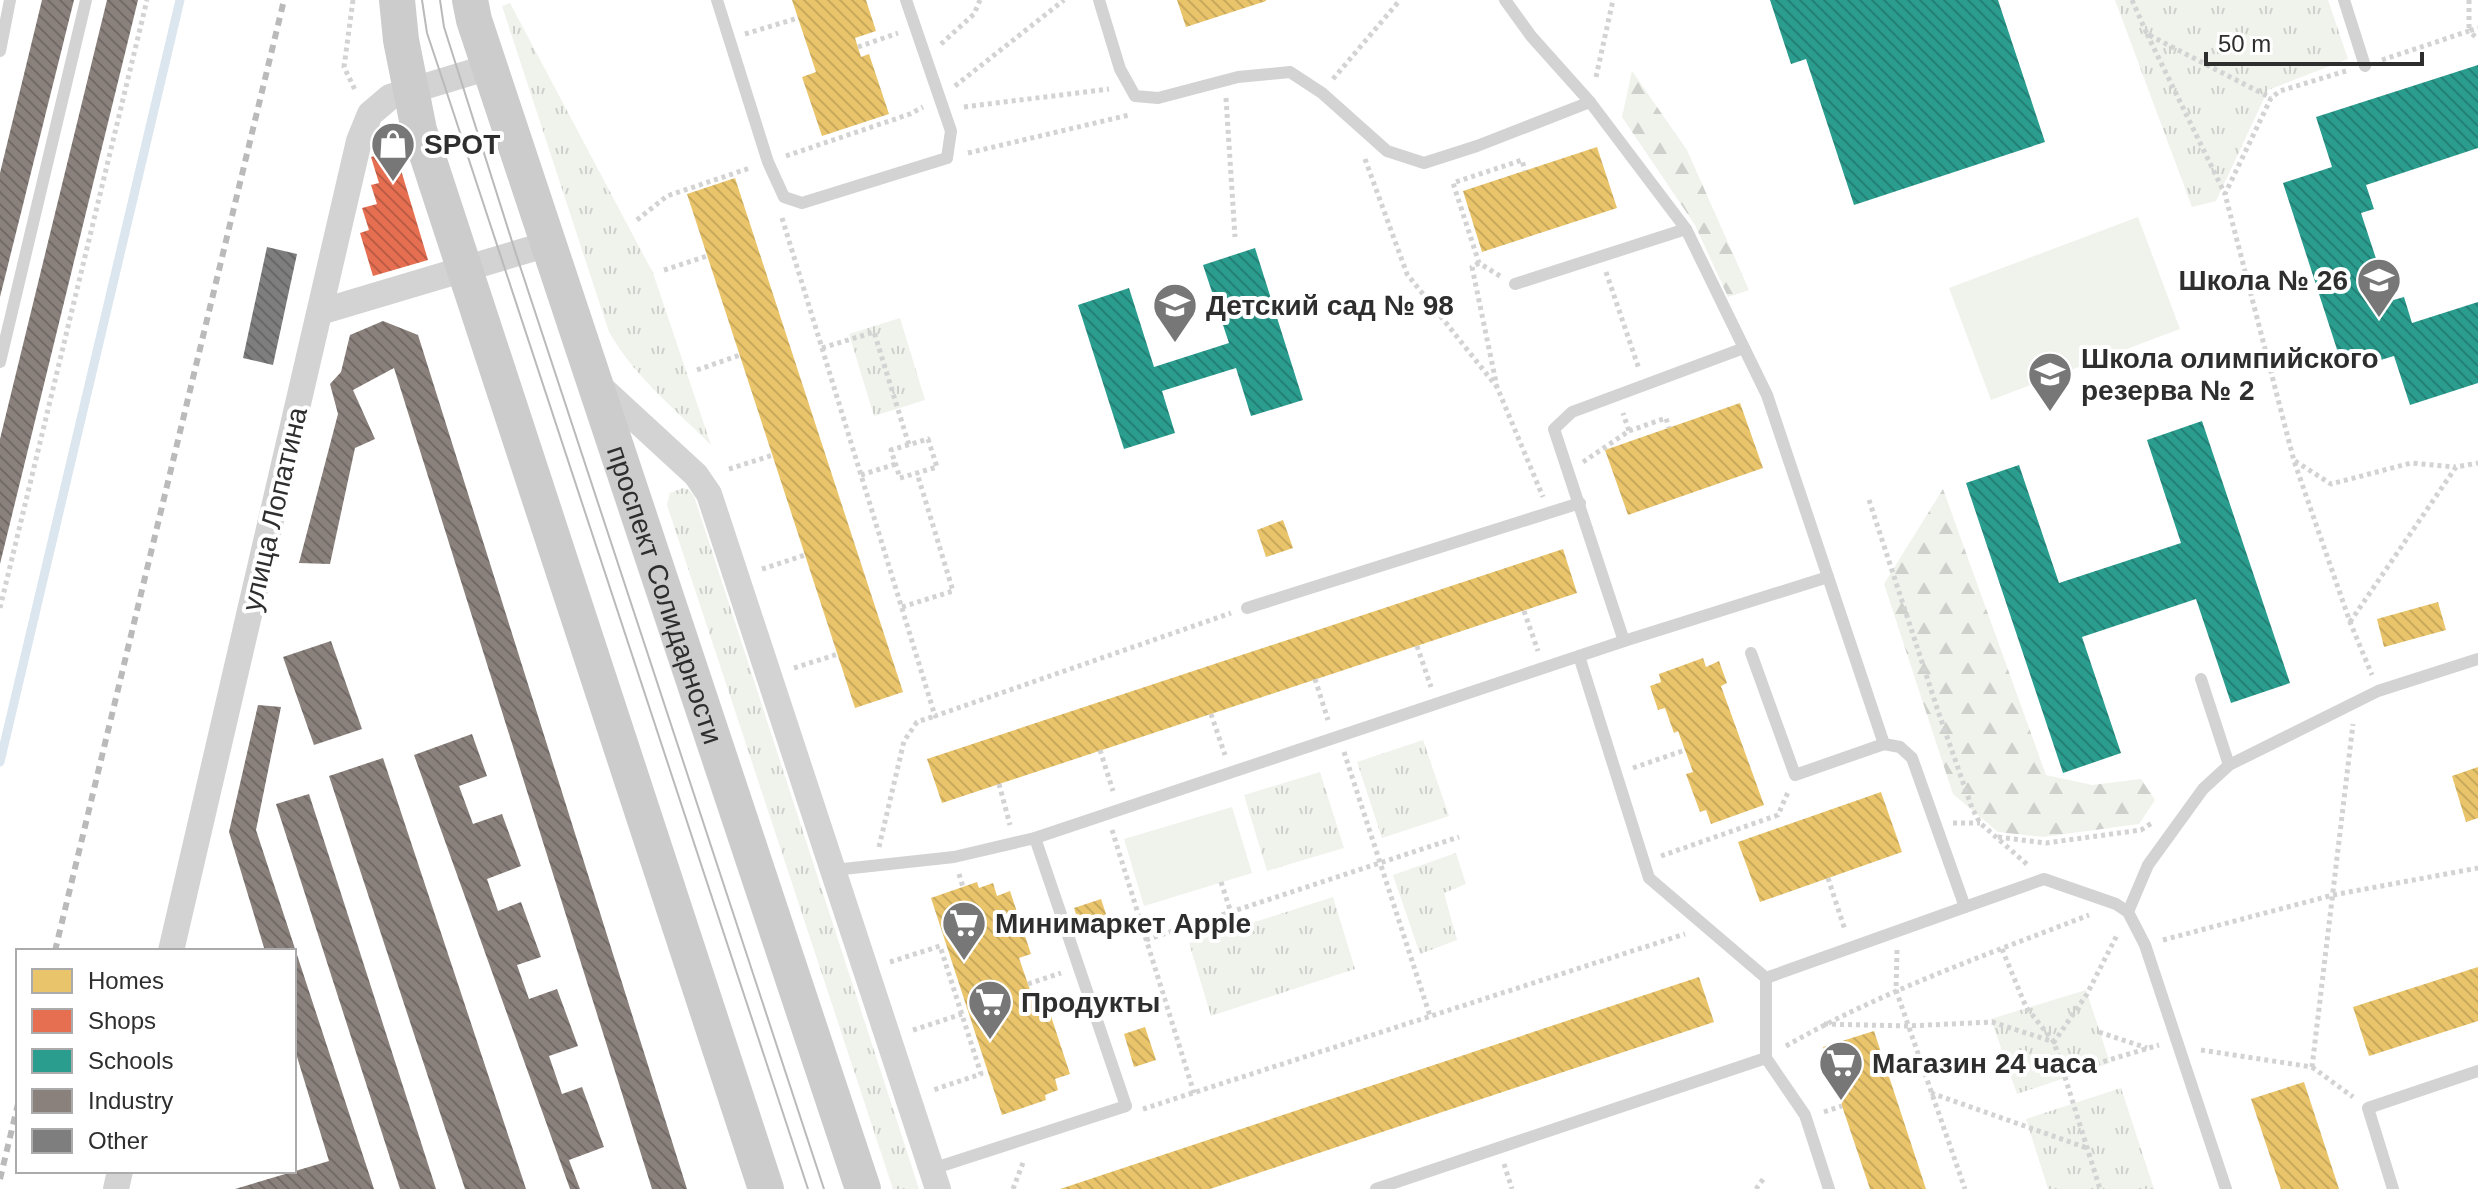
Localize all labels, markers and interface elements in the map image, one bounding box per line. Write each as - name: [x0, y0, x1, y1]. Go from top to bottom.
- scale bar: [2206, 16, 2422, 66]
- text: 50 m: [2218, 30, 2271, 57]
- shop icon: SPOT: [369, 120, 417, 183]
- place label: SPOT: [424, 129, 500, 160]
- school or university icon: Школа № 26: [2355, 256, 2403, 319]
- place label: Школа № 26: [2179, 265, 2348, 296]
- school or university icon: Детский сад № 98: [1151, 281, 1199, 344]
- place label: Детский сад № 98: [1206, 290, 1454, 321]
- place label: Школа олимпийского резерва № 2: [2081, 343, 2379, 406]
- school or university icon: Школа олимпийского резерва № 2: [2026, 350, 2074, 413]
- street label: улица Лопатина: [236, 404, 313, 614]
- street label: проспект Солидарности: [601, 442, 729, 748]
- supermarket icon: Минимаркет Apple: [940, 899, 988, 962]
- place label: Минимаркет Apple: [995, 908, 1251, 939]
- legend: [16, 949, 296, 1173]
- text: Homes: [88, 967, 164, 994]
- supermarket icon: Продукты: [966, 978, 1014, 1041]
- place label: Продукты: [1021, 987, 1160, 1018]
- text: Shops: [88, 1007, 156, 1034]
- supermarket icon: Магазин 24 часа: [1817, 1039, 1865, 1102]
- text: Schools: [88, 1047, 173, 1074]
- place label: Магазин 24 часа: [1872, 1048, 2097, 1079]
- text: Industry: [88, 1087, 173, 1114]
- text: Other: [88, 1127, 148, 1154]

